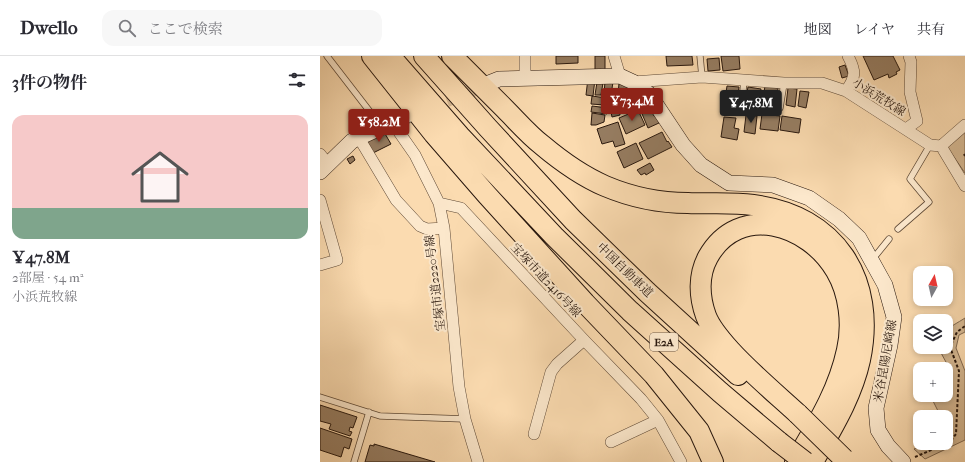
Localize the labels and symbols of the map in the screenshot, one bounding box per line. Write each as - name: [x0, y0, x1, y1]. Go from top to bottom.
- street label: 小浜荒牧線: [850, 75, 908, 119]
- pin: ¥73.4M: [599, 88, 665, 122]
- pin: ¥47.8M: [718, 90, 784, 124]
- pin: ¥58.2M: [346, 109, 412, 143]
- street label: 宝塚市道2220号線: [422, 234, 448, 332]
- street label: 宝塚市道2416号線: [508, 240, 584, 320]
- street label: 中国自動車道: [594, 240, 656, 300]
- north arrow: [913, 266, 953, 306]
- street label: 米谷昆陽尼崎線: [871, 318, 899, 404]
- road number: E2A: [650, 333, 678, 351]

